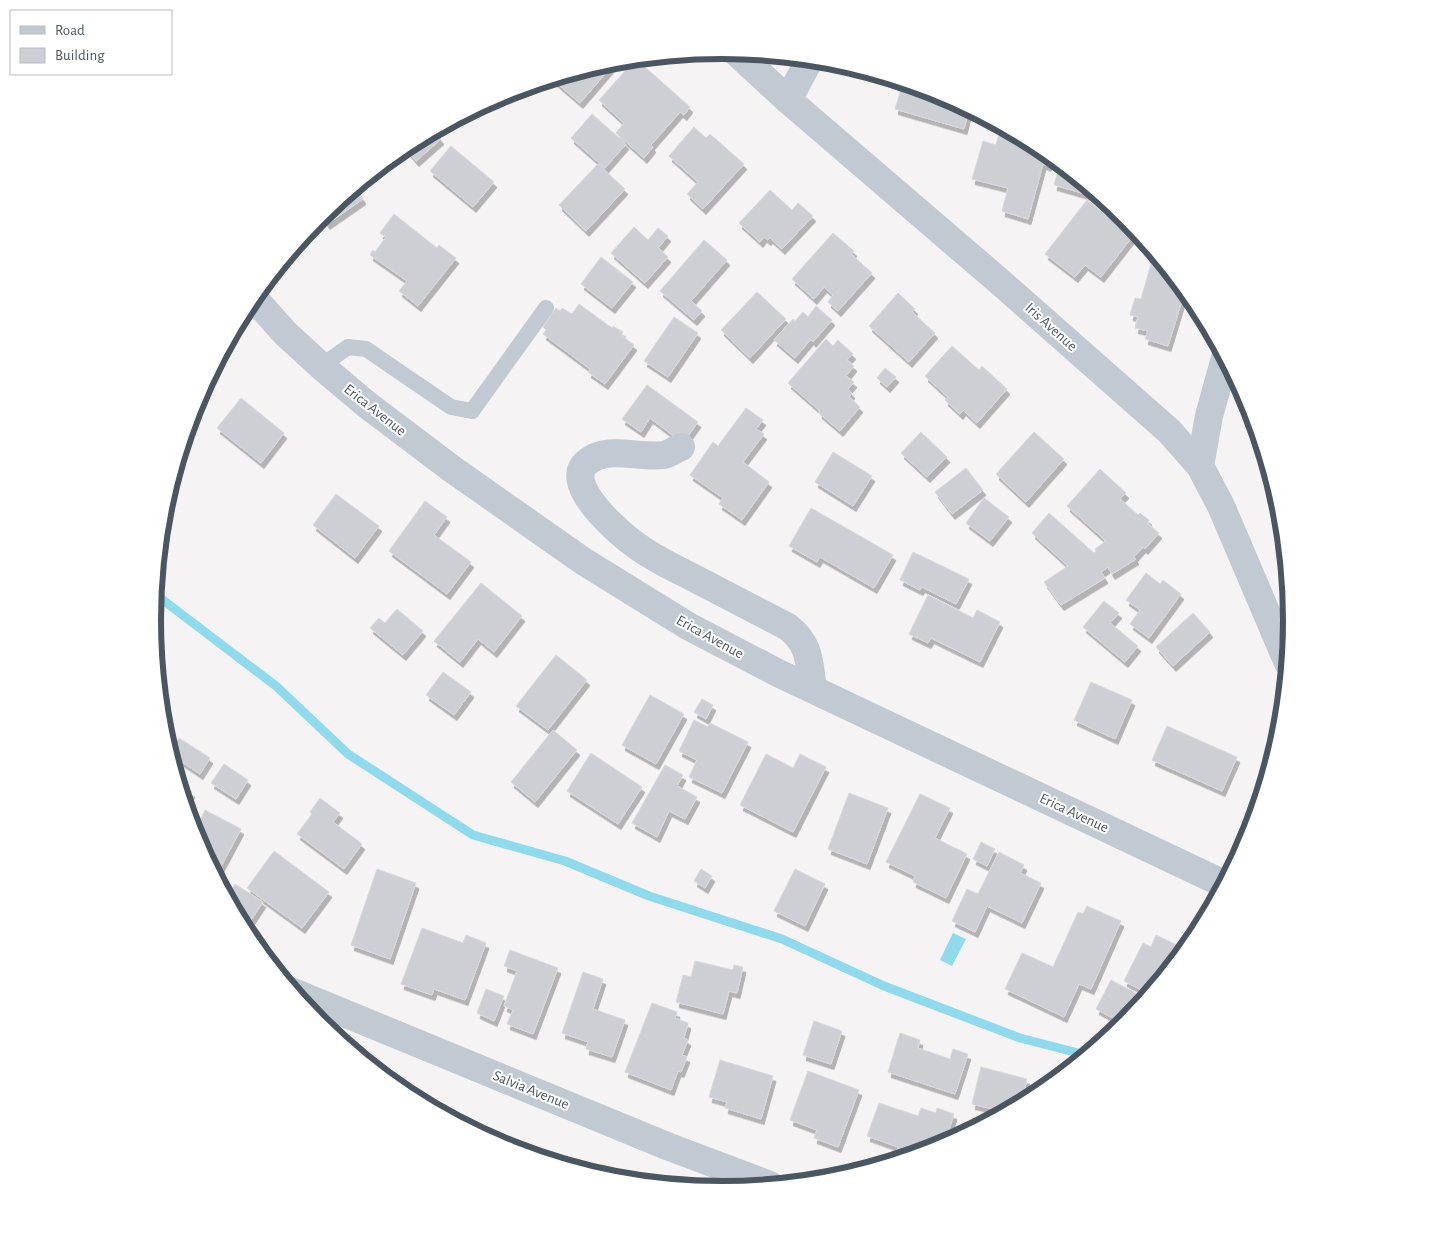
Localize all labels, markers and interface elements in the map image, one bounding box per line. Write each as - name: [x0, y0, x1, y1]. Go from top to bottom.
- legend: [10, 10, 172, 75]
- text: Road: [55, 23, 85, 38]
- text: Building: [55, 48, 105, 63]
- street label: Iris Avenue: [1022, 300, 1080, 354]
- street label: Erica Avenue: [341, 381, 409, 439]
- street label: Erica Avenue: [674, 612, 746, 662]
- street label: Erica Avenue: [1037, 790, 1111, 836]
- street label: Salvia Avenue: [491, 1068, 571, 1112]

